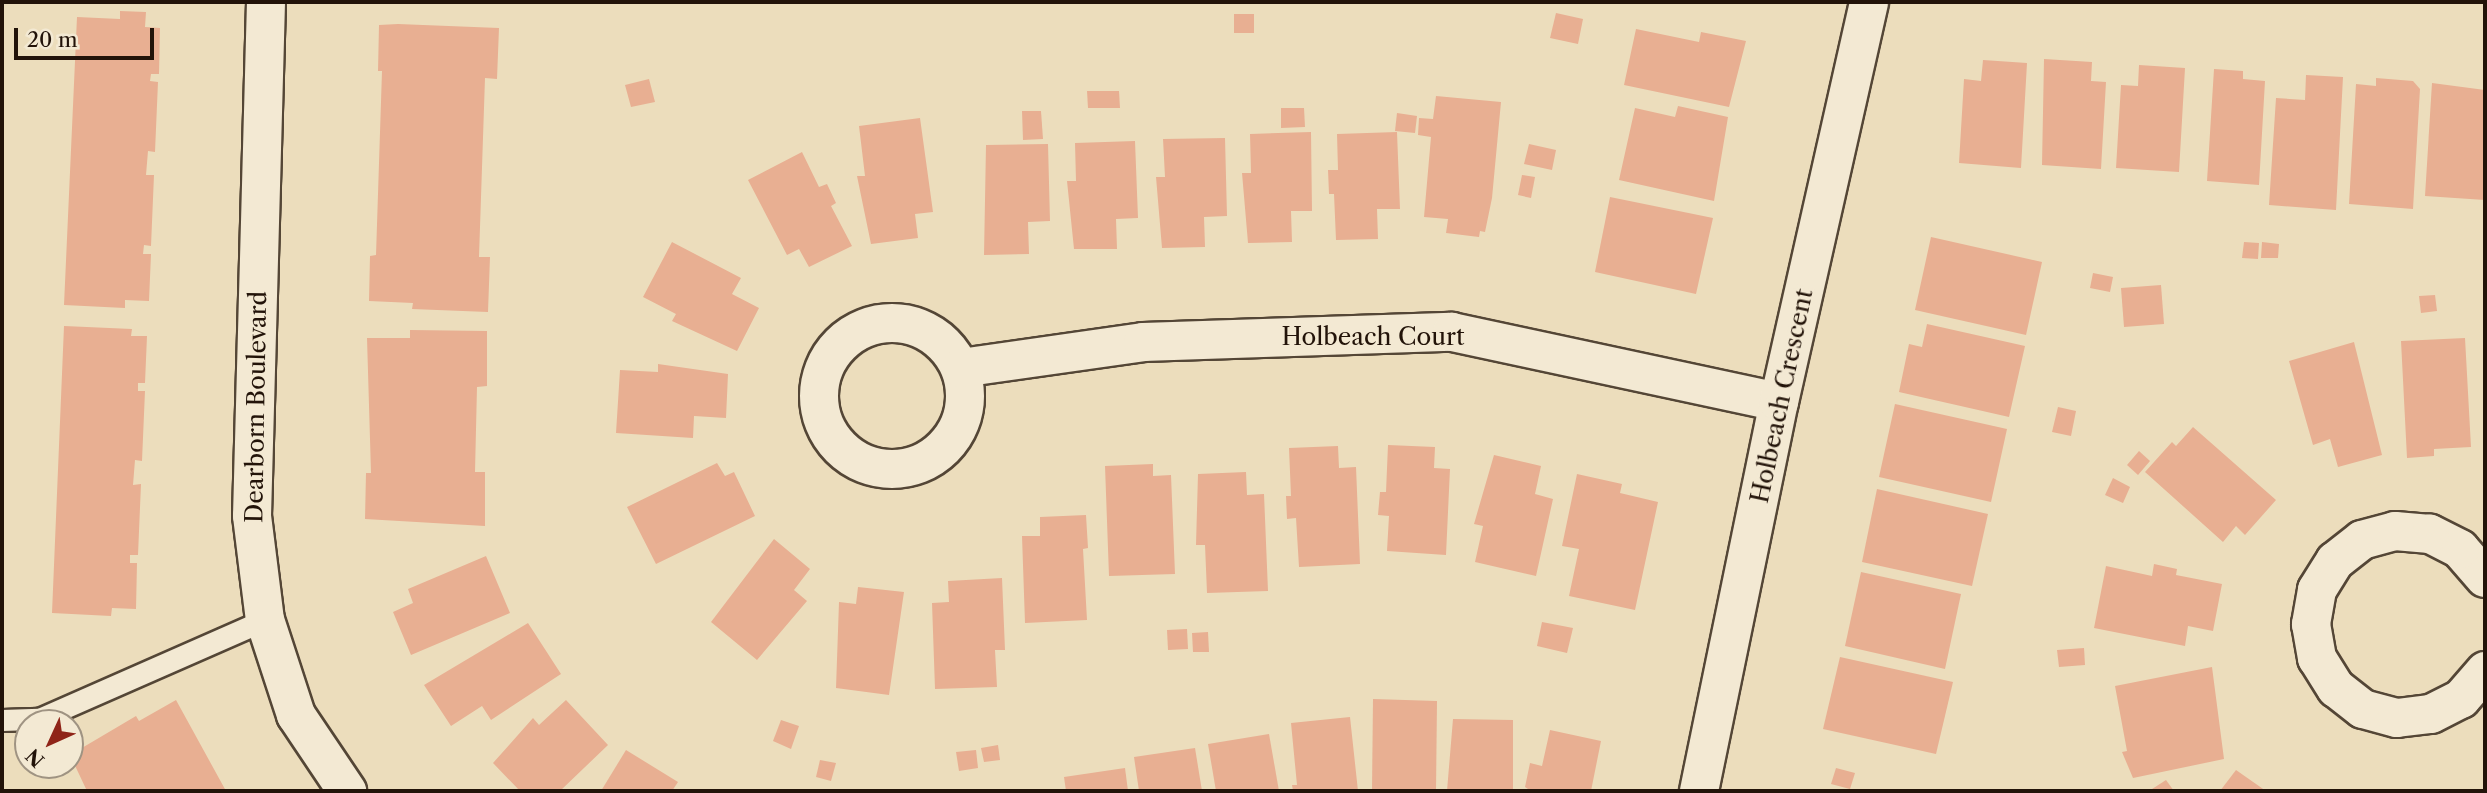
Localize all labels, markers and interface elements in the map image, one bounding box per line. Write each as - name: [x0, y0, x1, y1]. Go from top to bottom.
- scale bar: [18, 14, 158, 58]
- text: 20 m: [27, 27, 78, 52]
- street label: Holbeach Crescent: [1745, 286, 1819, 506]
- street label: Dearborn Boulevard: [240, 291, 272, 523]
- street label: Holbeach Court: [1281, 323, 1465, 351]
- north arrow: [14, 709, 84, 779]
- text: N: [21, 744, 49, 772]

